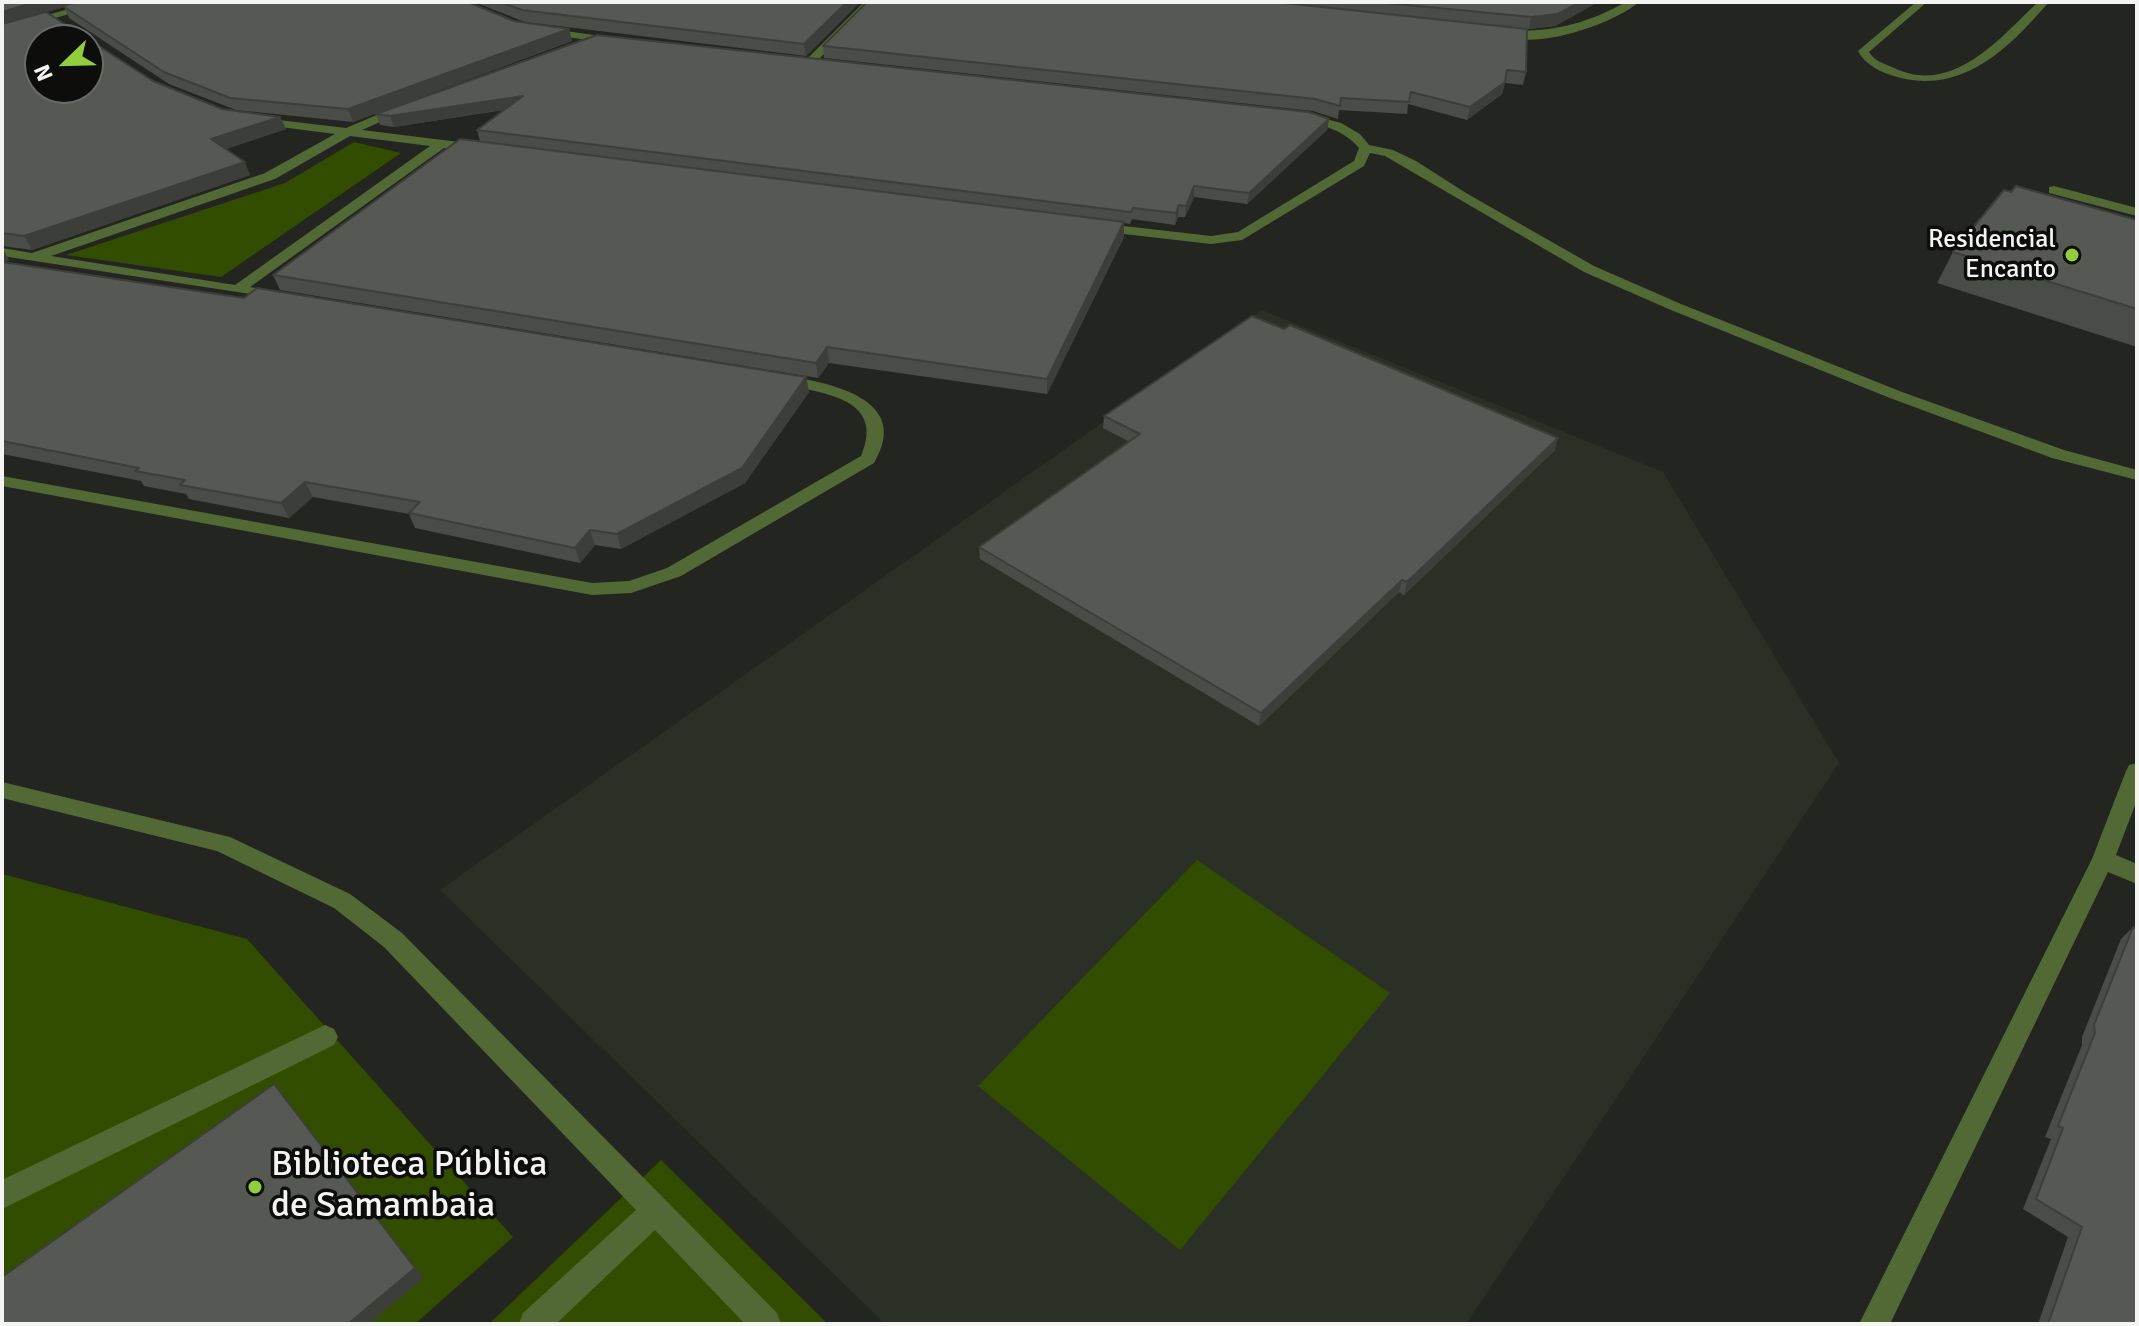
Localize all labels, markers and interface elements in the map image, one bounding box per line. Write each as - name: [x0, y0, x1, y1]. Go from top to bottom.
- north arrow: [24, 24, 104, 104]
- text: N: [28, 60, 59, 85]
- place label: Residencial Encanto: [1928, 224, 2056, 286]
- marker: Residencial Encanto: [2063, 246, 2081, 264]
- place label: Biblioteca Pública de Samambaia: [271, 1144, 548, 1229]
- marker: Biblioteca Pública de Samambaia: [246, 1178, 264, 1196]

